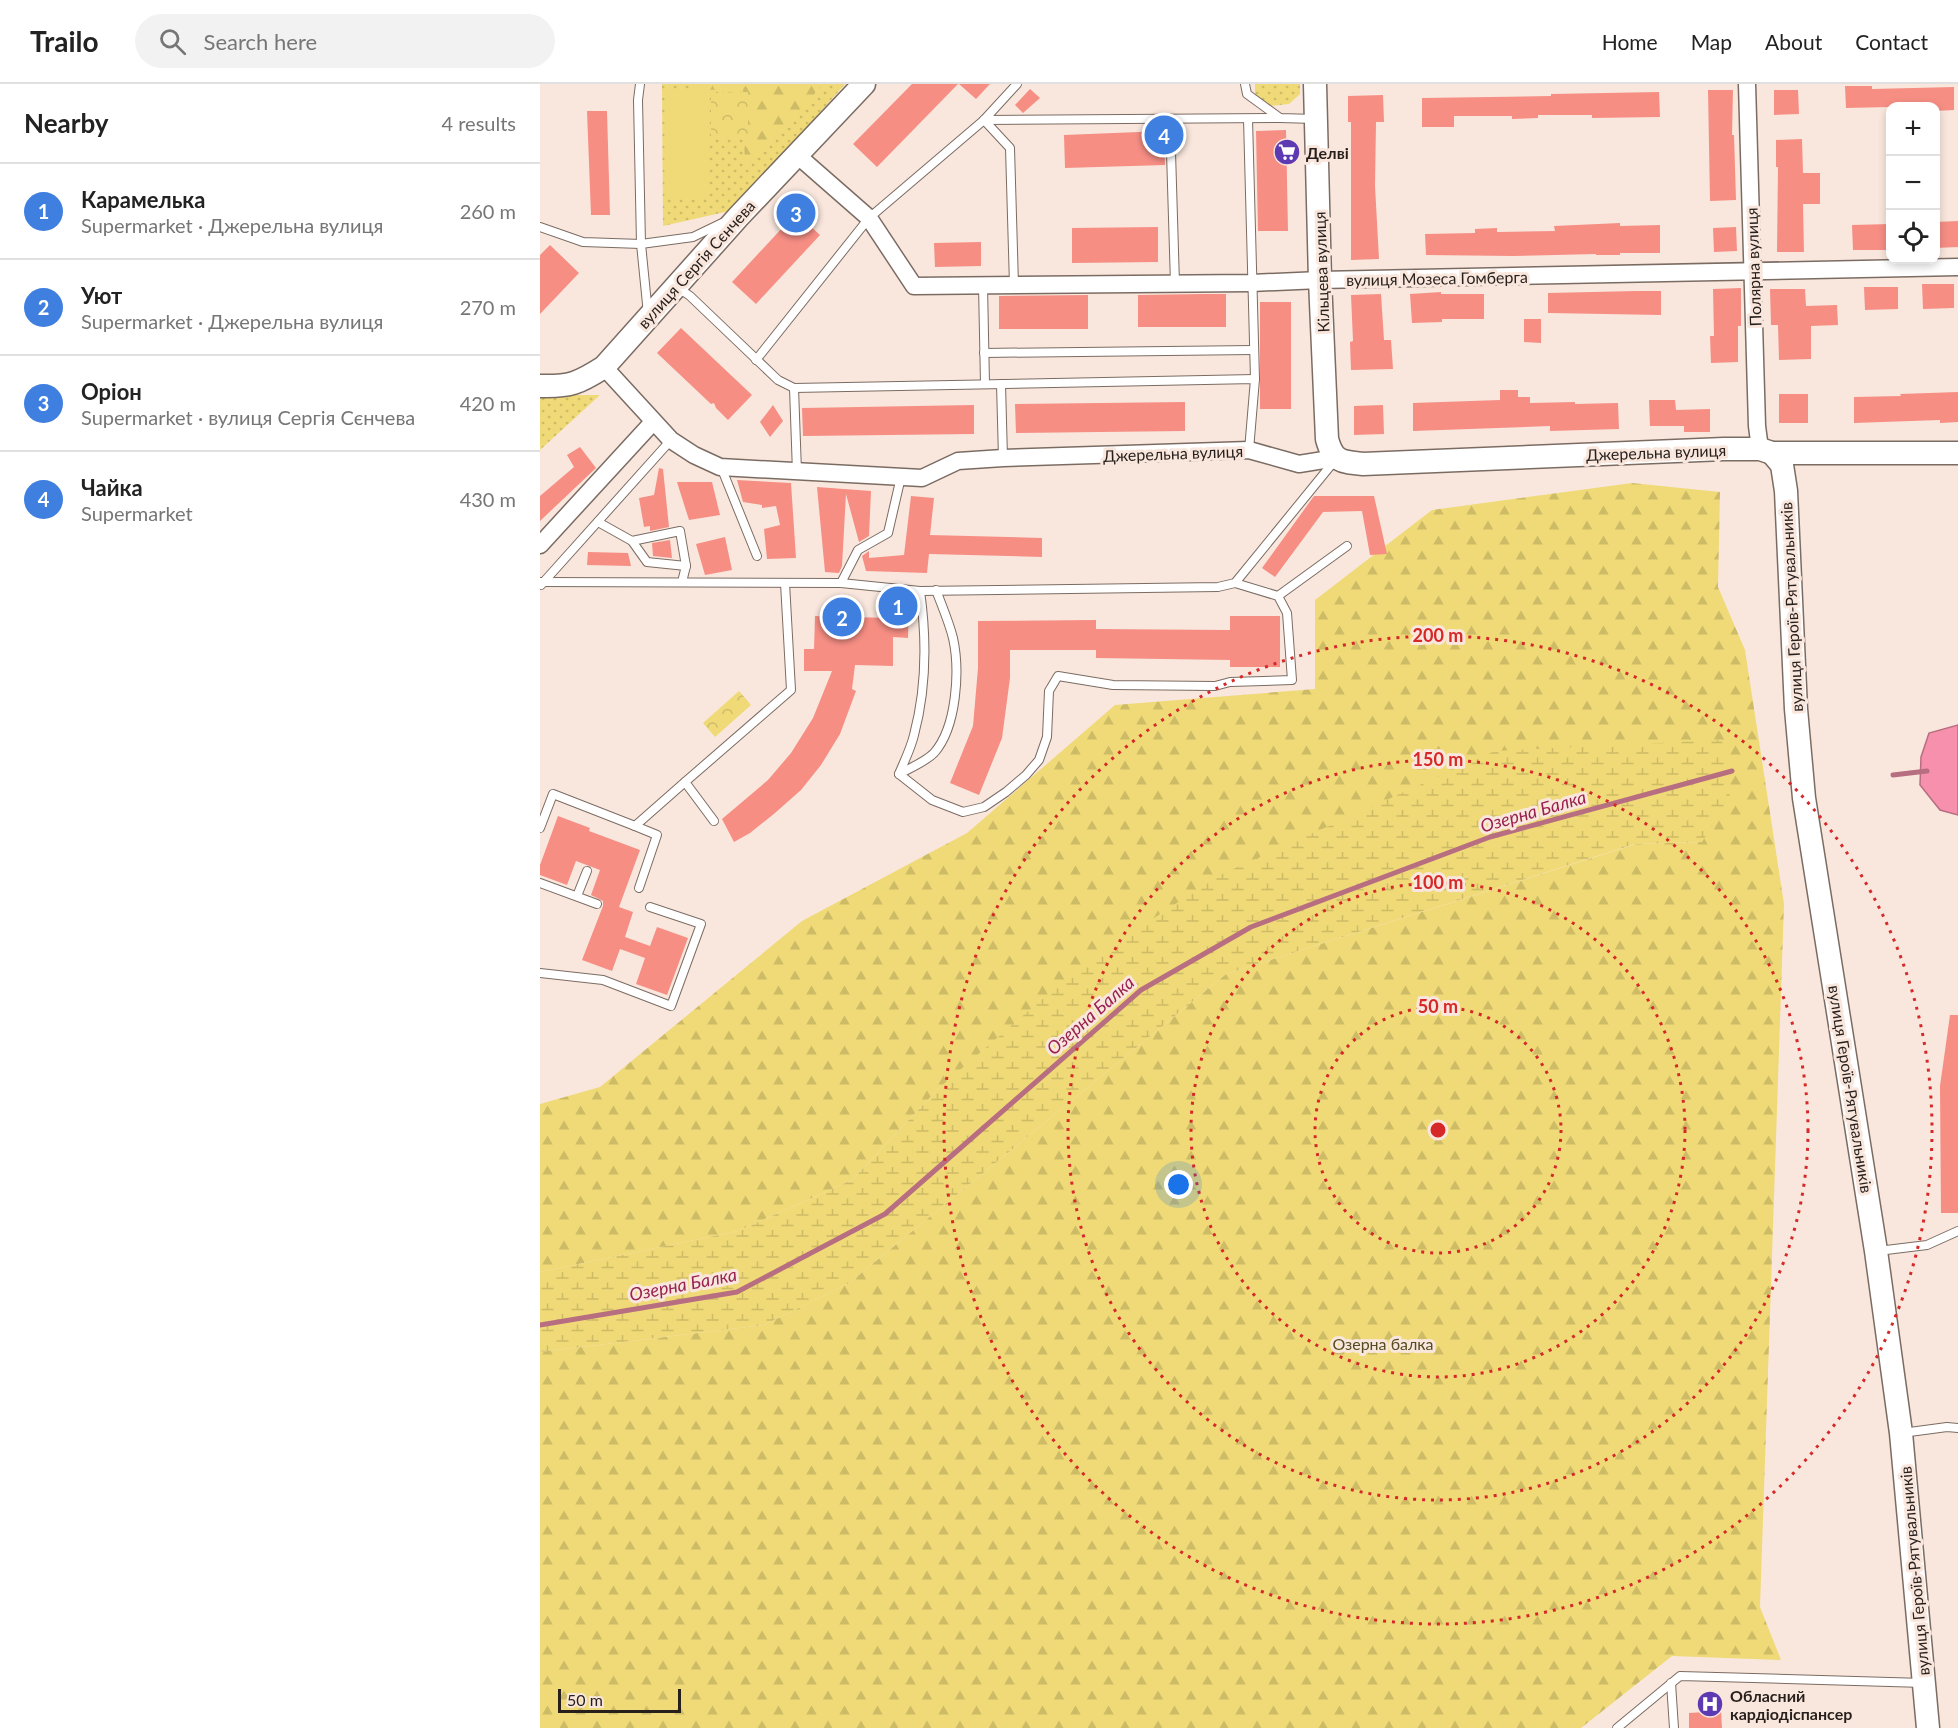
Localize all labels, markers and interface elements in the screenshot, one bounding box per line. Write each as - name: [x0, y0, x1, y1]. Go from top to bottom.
- search box: [135, 14, 555, 68]
- text: Trailo: [30, 24, 99, 58]
- icon: search: [156, 25, 189, 58]
- text: Search here: [204, 28, 317, 55]
- text: Home: [1602, 29, 1658, 54]
- text: Map: [1691, 29, 1732, 54]
- text: About: [1765, 29, 1822, 54]
- text: Contact: [1855, 29, 1928, 54]
- map controls: [1886, 102, 1940, 264]
- button: +: [1886, 102, 1940, 156]
- text: Nearby: [24, 107, 109, 139]
- text: 4 results: [441, 111, 516, 135]
- pin: 4: [1144, 112, 1184, 158]
- supermarket icon: Делві: [1272, 137, 1302, 167]
- place label: Делві: [1306, 143, 1349, 162]
- button: −: [1886, 156, 1940, 210]
- text: Карамелька: [81, 186, 205, 213]
- pin: 3: [776, 190, 816, 236]
- street label: вулиця Сергія Сєнчева: [634, 196, 758, 332]
- text: 1: [38, 199, 49, 223]
- text: 260 m: [460, 199, 516, 223]
- street label: Полярна вулиця: [1741, 207, 1765, 327]
- button: locate: [1886, 210, 1940, 264]
- street label: Кільцева вулиця: [1309, 211, 1333, 333]
- text: Supermarket · Джерельна вулиця: [81, 213, 383, 237]
- street label: вулиця Мозеса Гомберга: [1346, 267, 1528, 289]
- text: Уют: [81, 282, 122, 309]
- text: 2: [38, 295, 49, 319]
- text: 270 m: [460, 295, 516, 319]
- text: Supermarket · Джерельна вулиця: [81, 309, 383, 333]
- text: Оріон: [81, 378, 142, 405]
- text: 3: [38, 391, 49, 415]
- text: 420 m: [460, 391, 516, 415]
- text: Supermarket · вулиця Сергія Сєнчева: [81, 405, 415, 429]
- street label: Джерельна вулиця: [1586, 440, 1726, 464]
- street label: Джерельна вулиця: [1103, 441, 1243, 465]
- text: Чайка: [81, 474, 143, 501]
- text: 4: [38, 487, 49, 511]
- text: 430 m: [460, 487, 516, 511]
- text: Supermarket: [81, 501, 193, 525]
- street label: вулиця Героїв-Рятувальників: [1776, 502, 1806, 712]
- pin: 1: [878, 584, 918, 628]
- pin: 2: [822, 594, 862, 640]
- text: 200 m: [1413, 624, 1463, 646]
- text: 150 m: [1413, 748, 1463, 770]
- water label: Озерна Балка: [1478, 785, 1588, 837]
- text: 100 m: [1413, 871, 1463, 893]
- water label: Озерна Балка: [1042, 971, 1138, 1059]
- street label: вулиця Героїв-Рятувальників: [1825, 984, 1877, 1194]
- text: 50 m: [1418, 995, 1458, 1017]
- centre of rings: [1428, 1120, 1448, 1140]
- your location: [1164, 1170, 1193, 1199]
- water label: Озерна Балка: [627, 1263, 739, 1305]
- park label: Озерна балка: [1332, 1334, 1434, 1353]
- street label: вулиця Героїв-Рятувальників: [1895, 1465, 1933, 1676]
- scale bar: [558, 1686, 681, 1714]
- place label: Обласний кардіодіспансер: [1730, 1686, 1852, 1723]
- hospital icon: Обласний кардіодіспансер: [1695, 1689, 1725, 1719]
- text: 50 m: [567, 1690, 603, 1709]

